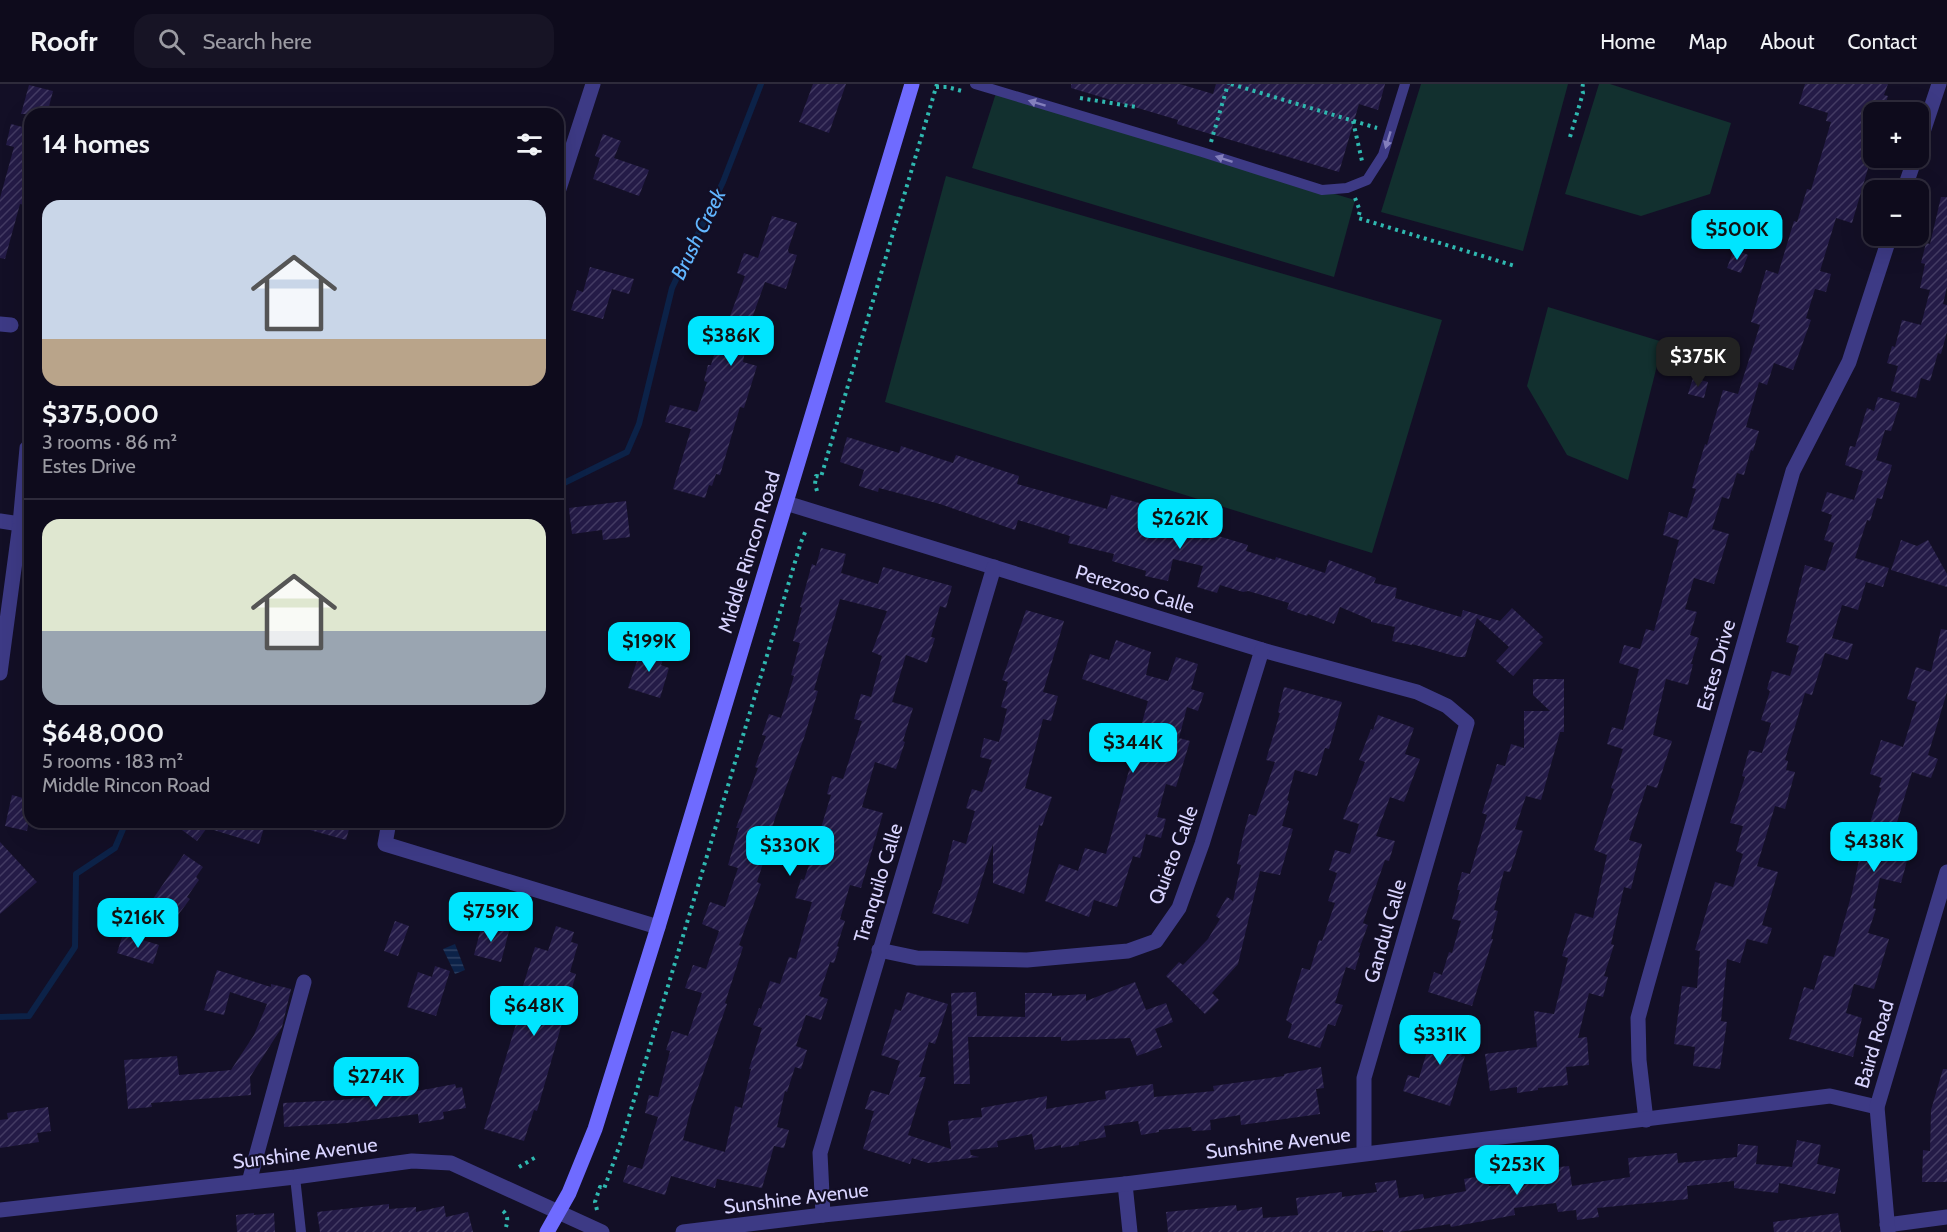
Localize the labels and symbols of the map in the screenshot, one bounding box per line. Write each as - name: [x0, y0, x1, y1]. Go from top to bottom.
- one-way arrow: [1028, 98, 1046, 107]
- one-way arrow: [1383, 131, 1392, 149]
- one-way arrow: [1215, 154, 1233, 164]
- water label: Brush Creek: [665, 184, 731, 284]
- pin: $500K: [1695, 210, 1779, 261]
- pin: $386K: [689, 316, 773, 367]
- pin: $375K: [1656, 337, 1740, 388]
- street label: Middle Rincon Road: [713, 468, 785, 636]
- pin: $262K: [1138, 499, 1222, 550]
- street label: Perezoso Calle: [1073, 560, 1197, 618]
- street label: Estes Drive: [1692, 617, 1740, 713]
- pin: $199K: [607, 622, 691, 673]
- pin: $344K: [1091, 723, 1175, 774]
- street label: Quieto Calle: [1143, 802, 1203, 908]
- street label: Tranquilo Calle: [848, 821, 908, 945]
- pin: $438K: [1832, 822, 1916, 873]
- pin: $330K: [748, 826, 832, 877]
- street label: Gandul Calle: [1359, 876, 1411, 986]
- pin: $759K: [449, 892, 533, 943]
- pin: $216K: [96, 898, 180, 949]
- pin: $648K: [492, 986, 576, 1037]
- street label: Baird Road: [1849, 997, 1899, 1091]
- pin: $331K: [1398, 1015, 1482, 1066]
- pin: $274K: [334, 1057, 418, 1108]
- street label: Sunshine Avenue: [1204, 1122, 1352, 1164]
- street label: Sunshine Avenue: [231, 1132, 379, 1174]
- pin: $253K: [1475, 1145, 1559, 1196]
- street label: Sunshine Avenue: [722, 1177, 870, 1219]

